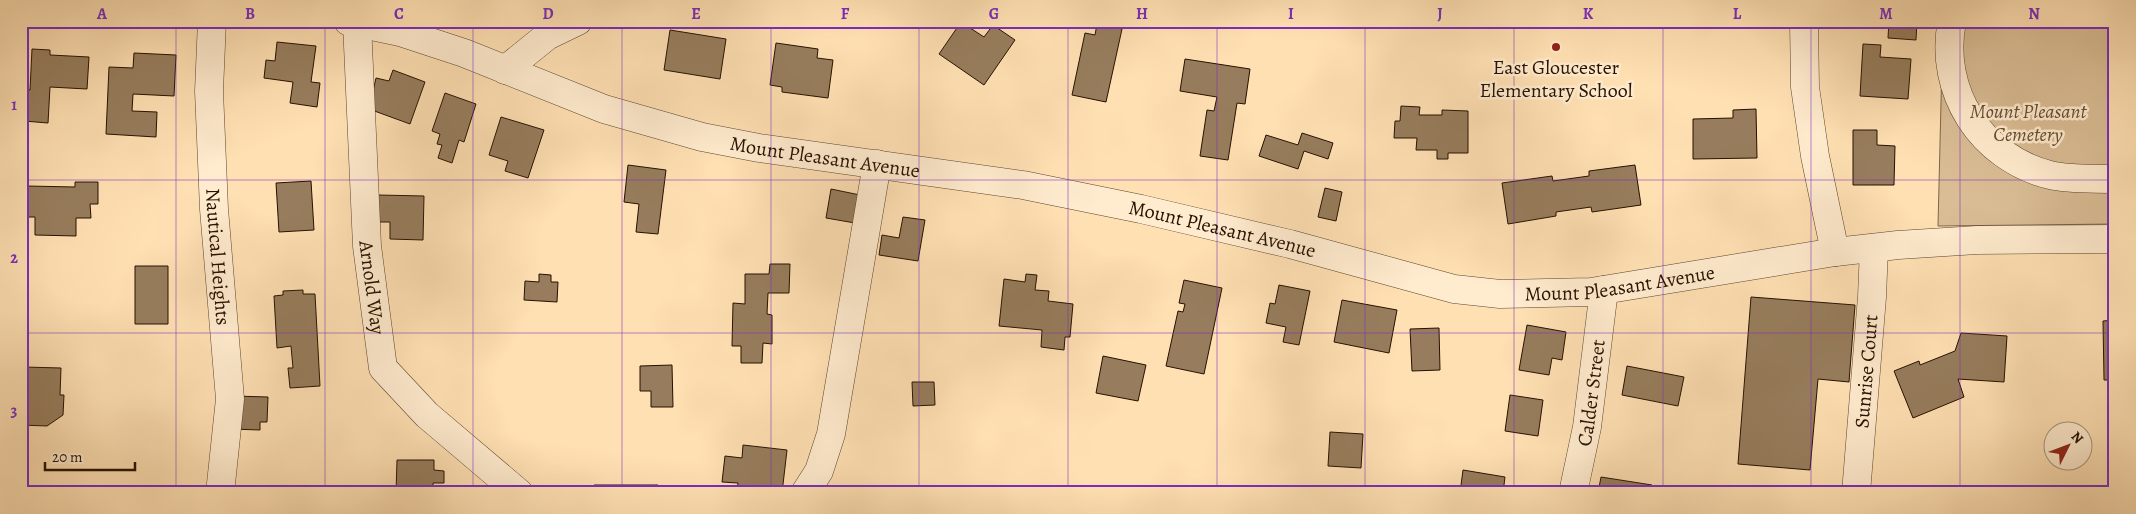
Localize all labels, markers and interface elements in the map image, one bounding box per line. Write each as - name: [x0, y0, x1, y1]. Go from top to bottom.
- text: A: [96, 3, 108, 25]
- text: B: [245, 3, 255, 25]
- text: C: [394, 3, 404, 25]
- text: D: [542, 3, 554, 25]
- text: E: [691, 3, 701, 25]
- text: F: [841, 3, 850, 25]
- text: G: [989, 3, 999, 25]
- text: H: [1136, 3, 1148, 25]
- text: I: [1288, 3, 1294, 25]
- text: J: [1437, 3, 1443, 25]
- text: K: [1583, 3, 1594, 25]
- text: L: [1733, 3, 1742, 25]
- text: M: [1879, 3, 1893, 25]
- text: N: [2028, 3, 2040, 25]
- marker: East Gloucester Elementary School: [1550, 41, 1562, 53]
- place label: East Gloucester Elementary School: [1479, 54, 1633, 104]
- text: 1: [11, 94, 17, 116]
- park label: Mount Pleasant Cemetery: [1970, 98, 2087, 148]
- street label: Mount Pleasant Avenue: [728, 129, 922, 184]
- street label: Nautical Heights: [200, 188, 237, 326]
- street label: Mount Pleasant Avenue: [1126, 193, 1319, 264]
- street label: Arnold Way: [353, 238, 392, 337]
- text: 2: [10, 247, 18, 269]
- street label: Mount Pleasant Avenue: [1524, 258, 1717, 307]
- street label: Sunrise Court: [1848, 313, 1884, 429]
- street label: Calder Street: [1570, 337, 1611, 449]
- text: 3: [11, 400, 18, 422]
- north arrow: [2044, 422, 2094, 472]
- text: N: [2067, 427, 2088, 448]
- scale bar: [45, 439, 135, 471]
- text: 20 m: [52, 447, 83, 467]

